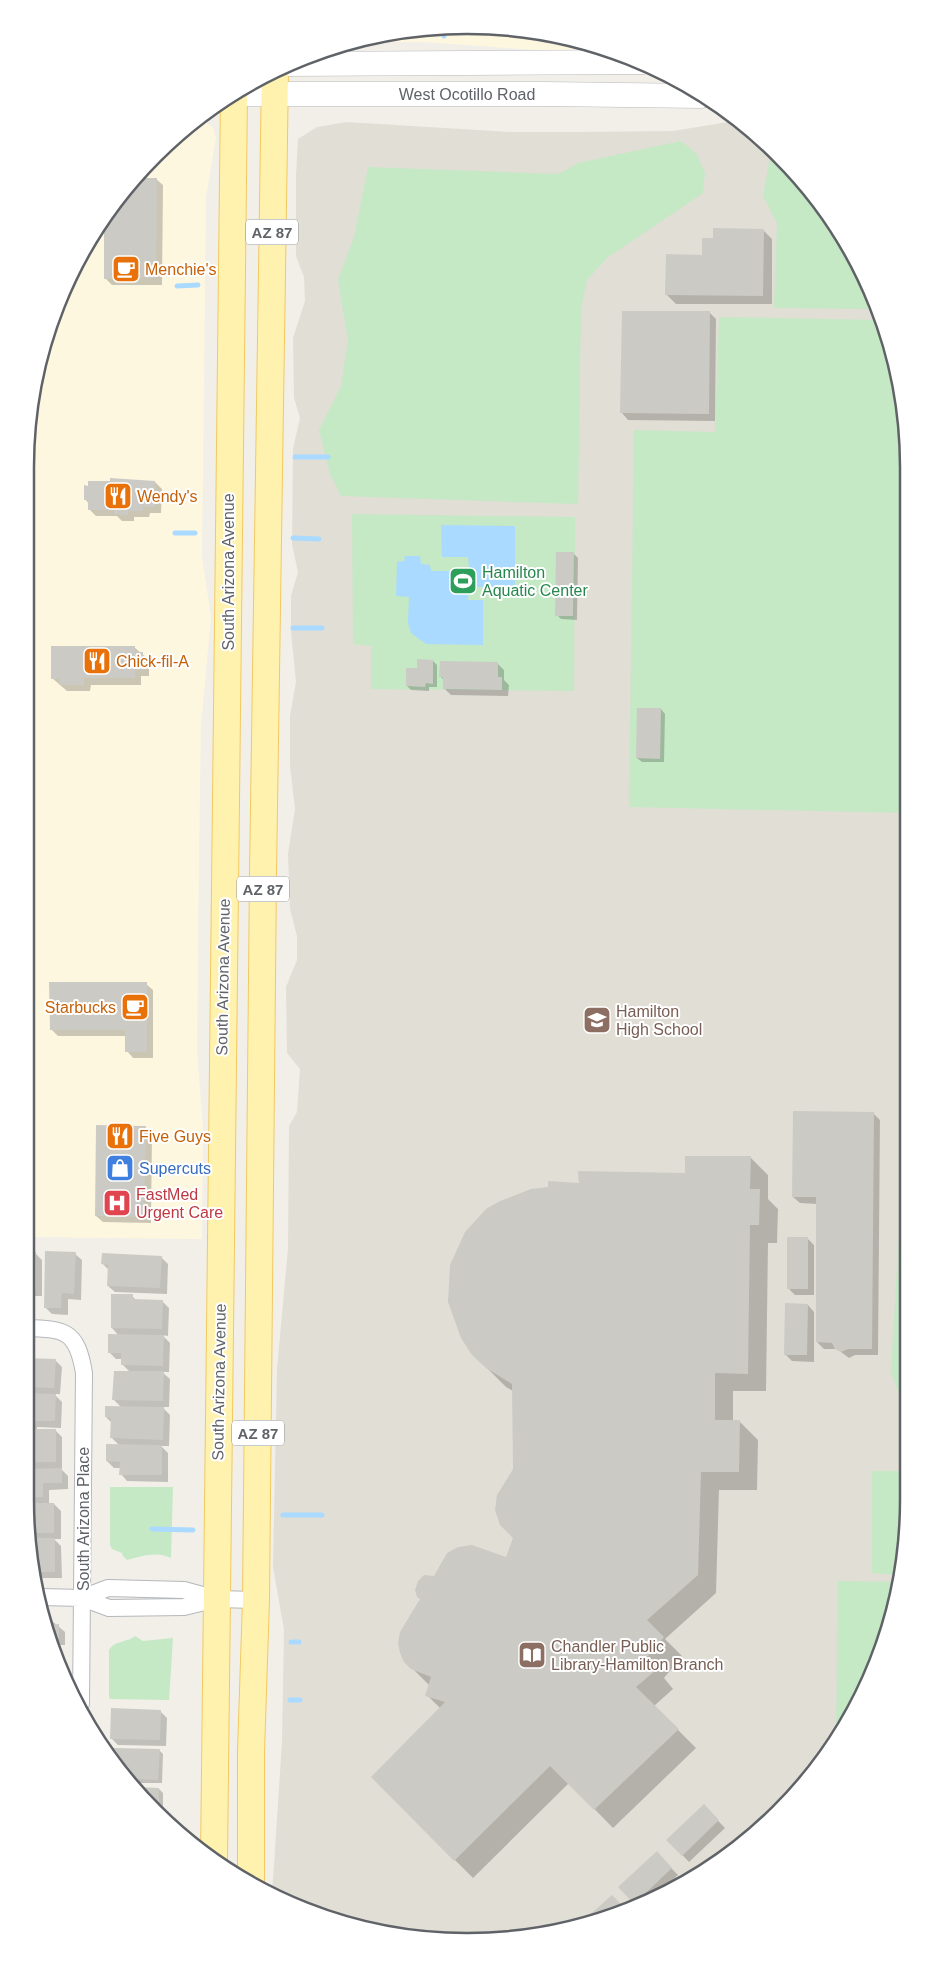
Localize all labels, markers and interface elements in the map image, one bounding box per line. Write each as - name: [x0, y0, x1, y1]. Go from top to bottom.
- street label: West Ocotillo Road: [399, 86, 535, 103]
- road number: AZ 87: [246, 220, 298, 244]
- cafe icon: Menchie's: [111, 254, 141, 284]
- place label: Menchie's: [145, 261, 217, 278]
- restaurant icon: Wendy's: [103, 481, 133, 511]
- place label: Wendy's: [137, 488, 198, 505]
- street label: South Arizona Avenue: [220, 493, 237, 651]
- place label: Hamilton Aquatic Center: [482, 564, 589, 599]
- sports icon: Hamilton Aquatic Center: [448, 566, 478, 596]
- restaurant icon: Chick-fil-A: [82, 646, 112, 676]
- place label: Chick-fil-A: [116, 653, 189, 670]
- road number: AZ 87: [237, 876, 289, 902]
- street label: South Arizona Avenue: [213, 898, 233, 1056]
- cafe icon: Starbucks: [120, 992, 150, 1022]
- place label: Starbucks: [45, 999, 116, 1016]
- place label: Hamilton High School: [616, 1003, 702, 1038]
- school or university icon: Hamilton High School: [582, 1005, 612, 1035]
- restaurant icon: Five Guys: [105, 1121, 135, 1151]
- place label: Five Guys: [139, 1128, 211, 1145]
- shop icon: Supercuts: [105, 1153, 135, 1183]
- place label: Supercuts: [139, 1160, 211, 1177]
- place label: FastMed Urgent Care: [136, 1186, 223, 1221]
- hospital icon: FastMed Urgent Care: [102, 1188, 132, 1218]
- street label: South Arizona Avenue: [209, 1303, 229, 1461]
- road number: AZ 87: [232, 1420, 284, 1446]
- street label: South Arizona Place: [75, 1447, 92, 1591]
- place label: Chandler Public Library-Hamilton Branch: [551, 1638, 724, 1673]
- library icon: Chandler Public Library-Hamilton Branch: [517, 1640, 547, 1670]

